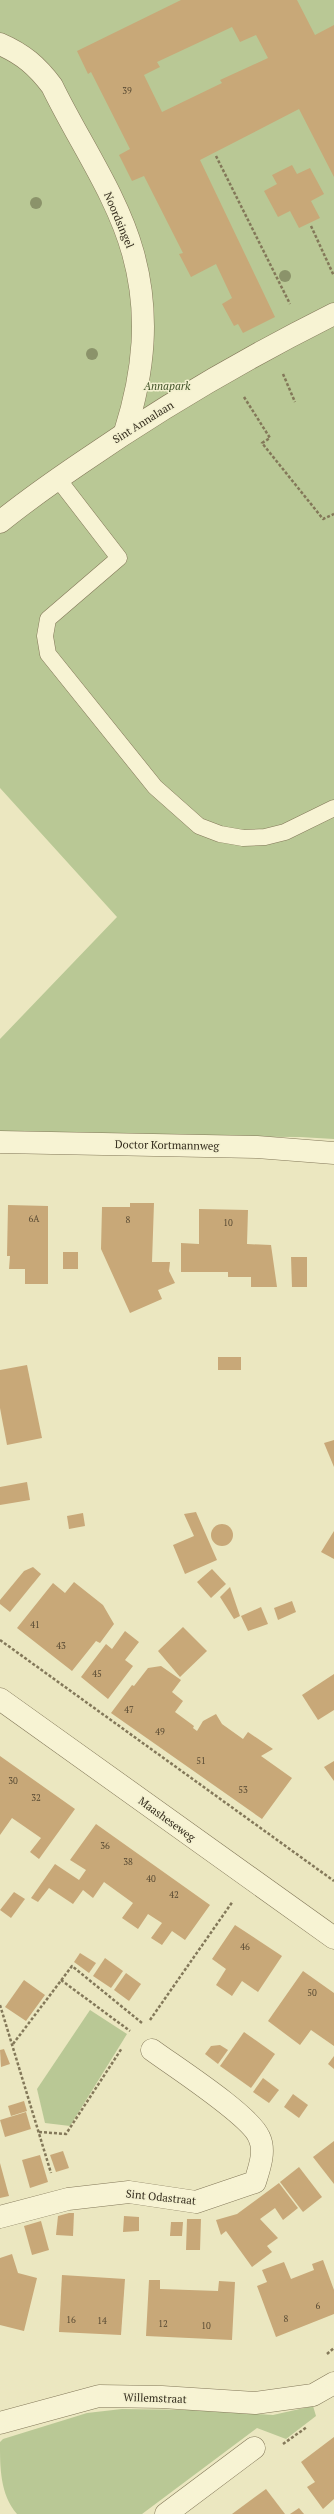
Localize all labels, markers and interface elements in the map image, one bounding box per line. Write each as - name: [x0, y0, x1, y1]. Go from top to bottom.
- house number: 39: [122, 85, 132, 97]
- street label: Noordsingel: [101, 190, 137, 250]
- park label: Annapark: [143, 379, 191, 393]
- street label: Sint Annalaan: [110, 397, 177, 446]
- street label: Doctor Kortmannweg: [115, 1137, 219, 1153]
- house number: 6A: [29, 1213, 40, 1225]
- house number: 8: [126, 1214, 131, 1226]
- house number: 10: [223, 1217, 233, 1229]
- house number: 41: [30, 1619, 40, 1631]
- house number: 43: [56, 1640, 66, 1652]
- house number: 45: [92, 1668, 102, 1680]
- house number: 47: [124, 1704, 134, 1716]
- house number: 49: [155, 1726, 165, 1738]
- house number: 51: [196, 1755, 206, 1767]
- house number: 30: [8, 1775, 18, 1787]
- house number: 53: [238, 1784, 248, 1796]
- house number: 32: [31, 1792, 41, 1804]
- street label: Maasheseweg: [136, 1794, 198, 1844]
- house number: 36: [100, 1840, 110, 1852]
- house number: 38: [123, 1856, 133, 1868]
- house number: 40: [146, 1873, 156, 1885]
- house number: 42: [169, 1889, 179, 1901]
- house number: 46: [240, 1941, 250, 1953]
- house number: 50: [307, 1987, 317, 1999]
- street label: Sint Odastraat: [125, 2186, 197, 2208]
- house number: 6: [316, 2300, 321, 2312]
- house number: 8: [284, 2313, 289, 2325]
- house number: 16: [66, 2314, 76, 2326]
- house number: 14: [97, 2315, 107, 2327]
- house number: 12: [158, 2318, 168, 2330]
- house number: 10: [201, 2320, 211, 2332]
- street label: Willemstraat: [123, 2390, 187, 2406]

